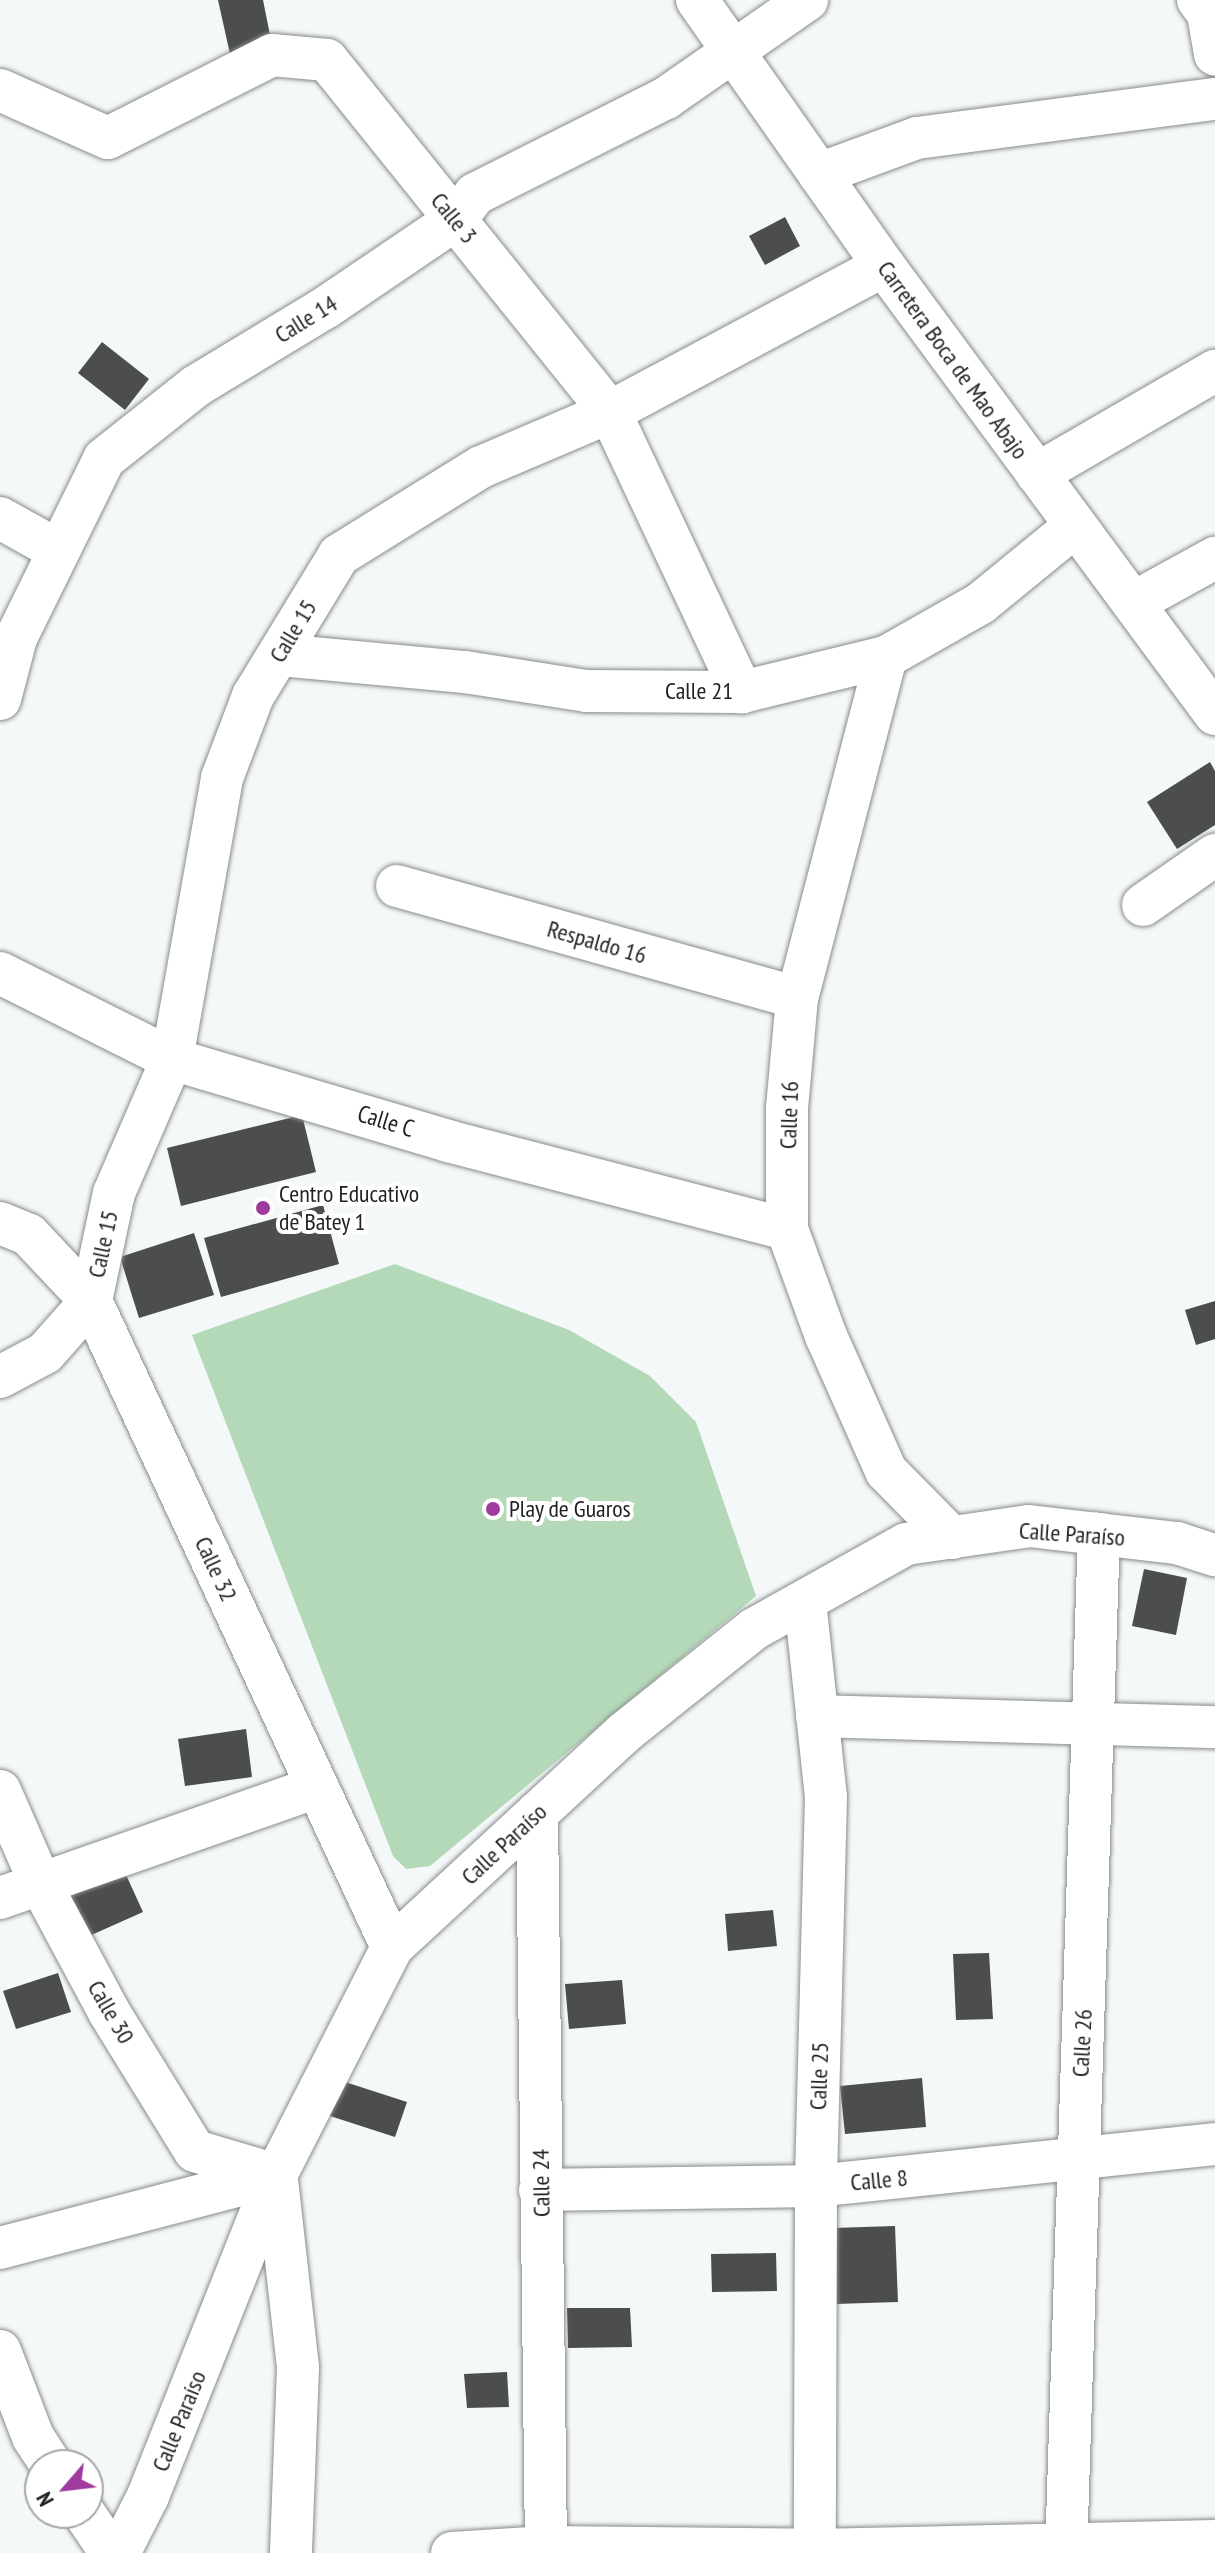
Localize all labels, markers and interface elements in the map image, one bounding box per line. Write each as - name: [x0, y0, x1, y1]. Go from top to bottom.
- street label: Calle 3: [425, 187, 483, 249]
- street label: Carretera Boca de Mao Abajo: [871, 255, 1035, 465]
- street label: Calle 14: [270, 289, 342, 349]
- street label: Calle 15: [263, 594, 323, 668]
- street label: Calle 21: [665, 677, 733, 705]
- street label: Respaldo 16: [544, 914, 650, 970]
- street label: Calle 16: [773, 1080, 805, 1150]
- street label: Calle C: [354, 1099, 418, 1143]
- place label: Centro Educativo de Batey 1: [279, 1180, 419, 1236]
- marker: Centro Educativo de Batey 1: [254, 1199, 272, 1217]
- street label: Calle 15: [82, 1208, 124, 1280]
- place label: Play de Guaros: [509, 1495, 631, 1523]
- marker: Play de Guaros: [484, 1500, 502, 1518]
- street label: Calle Paraíso: [1018, 1516, 1126, 1552]
- street label: Calle 32: [189, 1532, 243, 1606]
- street label: Calle Paraíso: [455, 1797, 553, 1891]
- street label: Calle 30: [82, 1975, 140, 2049]
- street label: Calle 26: [1066, 2008, 1098, 2078]
- street label: Calle 25: [803, 2041, 835, 2111]
- street label: Calle 24: [526, 2149, 556, 2217]
- street label: Calle 8: [849, 2163, 909, 2197]
- street label: Calle Paraíso: [146, 2366, 212, 2476]
- north arrow: [24, 2449, 104, 2529]
- text: N: [29, 2488, 60, 2511]

